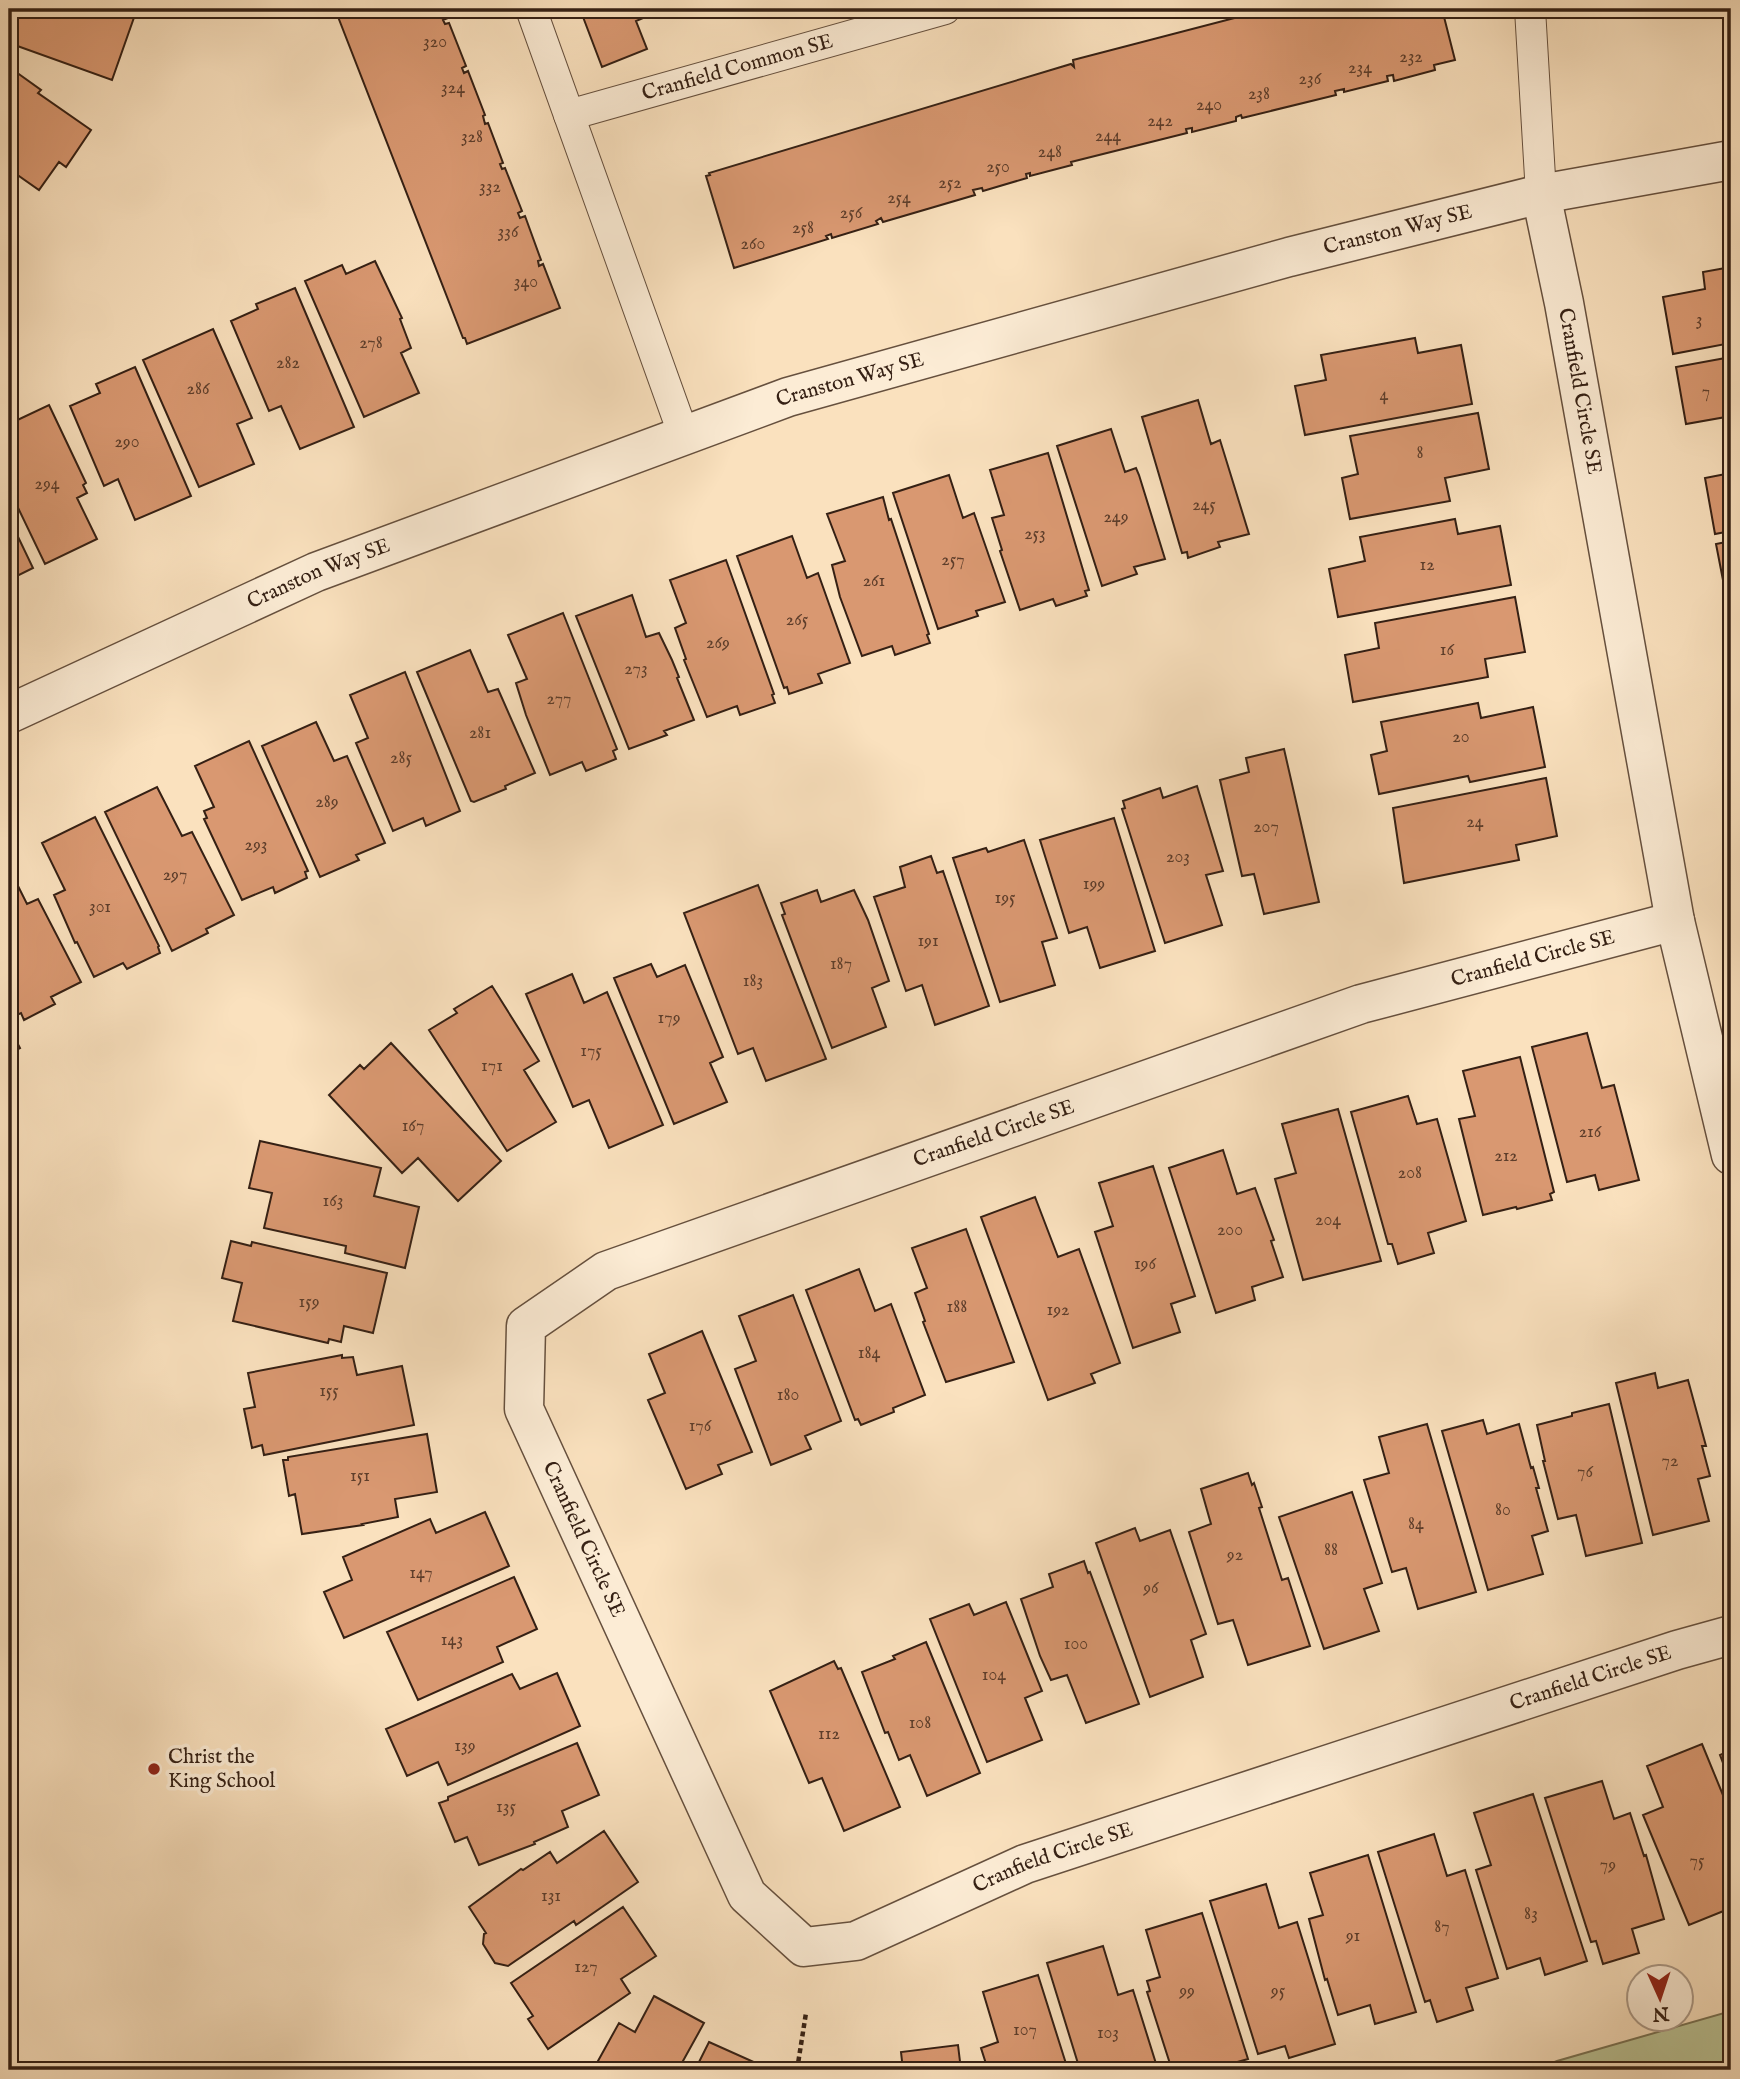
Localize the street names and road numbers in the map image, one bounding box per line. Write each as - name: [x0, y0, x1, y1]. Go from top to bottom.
- street label: Cranfield Common SE: [639, 28, 836, 107]
- street label: Cranston Way SE: [1321, 198, 1475, 261]
- street label: Cranfield Circle SE: [1552, 306, 1608, 477]
- street label: Cranston Way SE: [772, 346, 927, 414]
- street label: Cranston Way SE: [243, 532, 394, 616]
- street label: Cranfield Circle SE: [1448, 924, 1618, 994]
- street label: Cranfield Circle SE: [910, 1094, 1078, 1174]
- street label: Cranfield Circle SE: [536, 1457, 631, 1622]
- street label: Cranfield Circle SE: [1506, 1639, 1675, 1717]
- street label: Cranfield Circle SE: [968, 1816, 1136, 1900]

